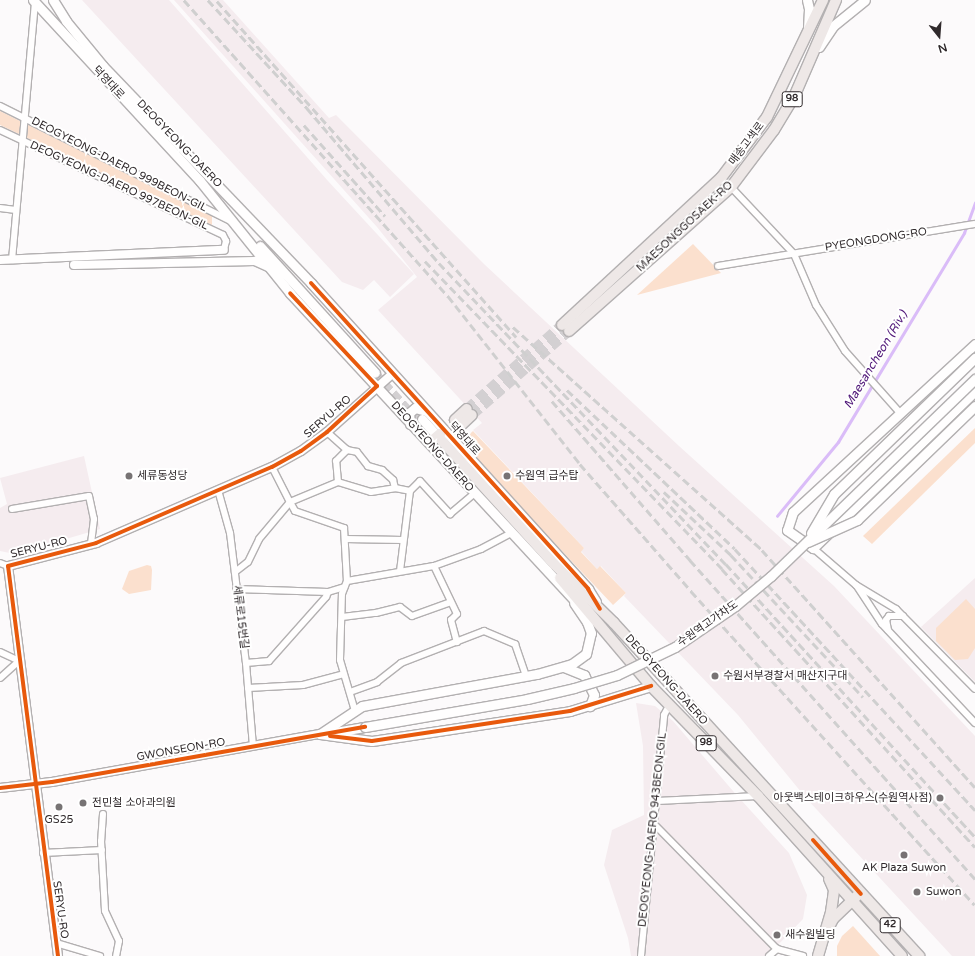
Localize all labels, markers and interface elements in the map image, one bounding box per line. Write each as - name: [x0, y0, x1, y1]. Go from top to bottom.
- north arrow: [919, 16, 959, 56]
- text: N: [937, 40, 949, 55]
- street label: 덕영대로: [89, 64, 127, 102]
- road number: 98: [781, 91, 803, 107]
- street label: DEOGYEONG-DAERO: [134, 97, 224, 191]
- street label: DEOGYEONG-DAERO 999BEON-GIL: [29, 115, 209, 215]
- street label: 매송고색로: [727, 120, 767, 168]
- street label: DEOGYEONG-DAERO 997BEON-GIL: [28, 139, 210, 233]
- street label: MAESONGGOSAEK-RO: [634, 179, 736, 275]
- street label: PYEONGDONG-RO: [824, 225, 928, 255]
- water label: Maesancheon (Riv.): [841, 309, 911, 411]
- street label: SERYU-RO: [302, 393, 354, 441]
- street label: DEOGYEONG-DAERO: [388, 399, 476, 495]
- street label: 덕영대로: [446, 420, 482, 458]
- place label: 세류동성당: [137, 469, 188, 483]
- place label: 수원역 급수탑: [515, 469, 579, 483]
- marker: 세류동성당: [124, 471, 134, 481]
- marker: 수원역 급수탑: [502, 471, 512, 481]
- street label: SERYU-RO: [9, 535, 69, 561]
- street label: 세류로15번길: [230, 584, 250, 650]
- street label: 수원역고가차도: [675, 598, 741, 650]
- street label: DEOGYEONG-DAERO: [622, 632, 710, 728]
- place label: 수원서부경찰서 매산지구대: [723, 669, 847, 683]
- marker: 수원서부경찰서 매산지구대: [710, 671, 720, 681]
- street label: DEOGYEONG-DAERO 943BEON-GIL: [636, 732, 670, 928]
- road number: 98: [695, 735, 717, 751]
- street label: GWONSEON-RO: [136, 736, 226, 764]
- place label: 아웃백스테이크하우스(수원역사점): [773, 791, 932, 805]
- marker: 아웃백스테이크하우스(수원역사점): [935, 793, 945, 803]
- place label: 전민철 소아과의원: [92, 796, 176, 810]
- marker: 전민철 소아과의원: [77, 797, 89, 809]
- marker: GS25: [54, 802, 64, 812]
- place label: GS25: [45, 813, 73, 827]
- marker: AK Plaza Suwon: [899, 850, 909, 860]
- place label: AK Plaza Suwon: [862, 861, 946, 875]
- street label: SERYU-RO: [49, 880, 71, 940]
- place label: Suwon: [926, 885, 961, 899]
- marker: Suwon: [911, 886, 923, 898]
- road number: 42: [879, 917, 901, 933]
- place label: 새수원빌딩: [785, 928, 836, 942]
- marker: 새수원빌딩: [772, 930, 782, 940]

